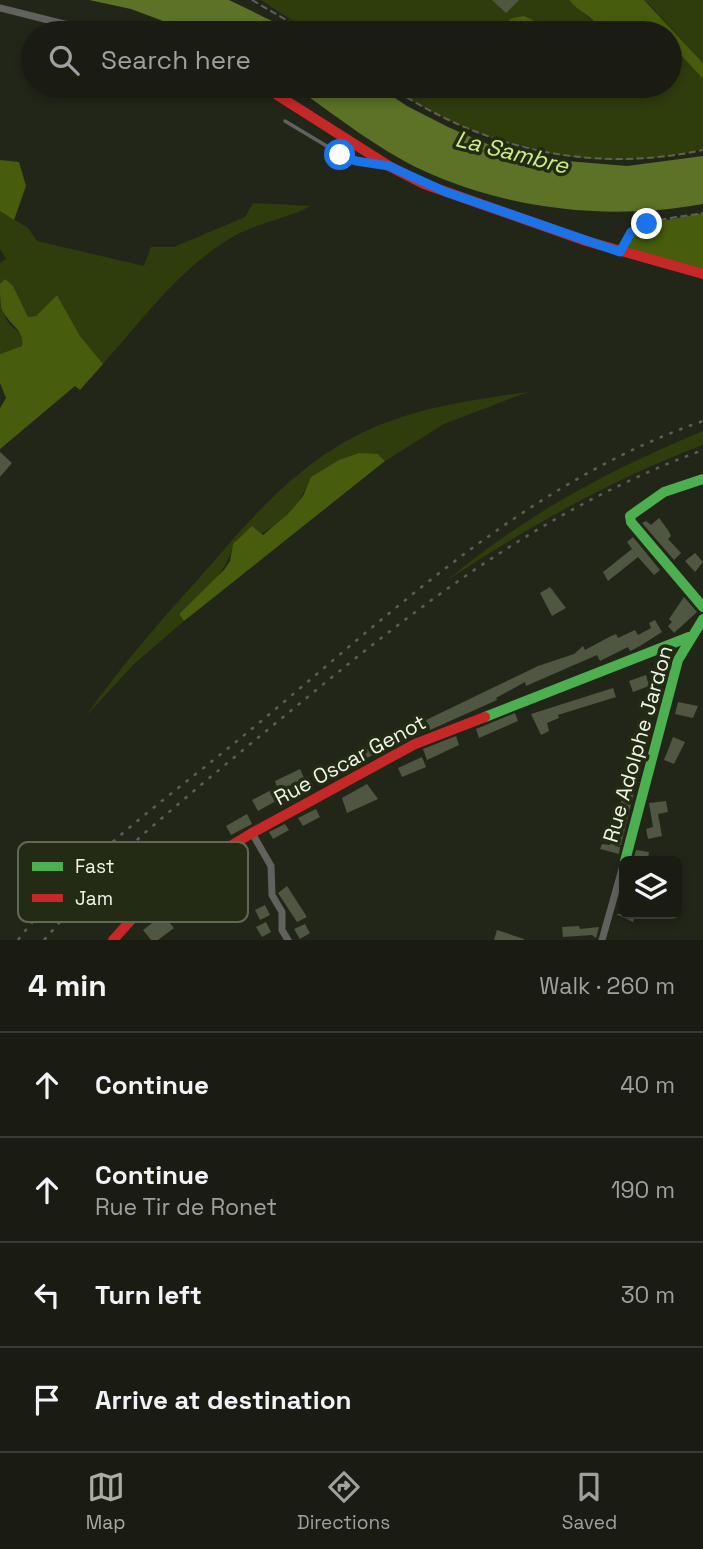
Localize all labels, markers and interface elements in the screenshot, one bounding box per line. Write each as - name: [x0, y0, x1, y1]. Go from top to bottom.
- search box: [21, 21, 682, 98]
- icon: search: [45, 41, 83, 79]
- text: Search here: [101, 43, 251, 77]
- water label: La Sambre: [452, 123, 573, 181]
- route start: [324, 139, 355, 170]
- route end: [631, 208, 662, 239]
- street label: Rue Adolphe Jardon: [596, 642, 679, 845]
- street label: Rue Oscar Genot: [269, 708, 430, 811]
- legend: [18, 842, 248, 922]
- text: Fast: [75, 854, 115, 879]
- map controls: [619, 856, 682, 919]
- button: layers: [619, 856, 682, 919]
- text: Jam: [75, 886, 113, 911]
- text: 4 min: [28, 966, 107, 1005]
- text: Walk · 260 m: [539, 971, 675, 1001]
- icon: ahead: [28, 1066, 66, 1104]
- text: Continue: [95, 1068, 209, 1102]
- text: 40 m: [620, 1070, 675, 1100]
- text: Continue: [95, 1158, 209, 1192]
- icon: ahead: [28, 1171, 66, 1209]
- text: 190 m: [611, 1175, 675, 1205]
- text: Rue Tir de Ronet: [95, 1192, 277, 1222]
- icon: left: [28, 1276, 66, 1314]
- text: Turn left: [95, 1278, 202, 1312]
- text: 30 m: [621, 1280, 675, 1310]
- icon: arrive: [28, 1381, 66, 1419]
- text: Arrive at destination: [95, 1383, 352, 1417]
- tab: Map: [86, 1468, 125, 1535]
- tab: Directions: [297, 1468, 390, 1535]
- tab: Saved: [562, 1468, 617, 1535]

